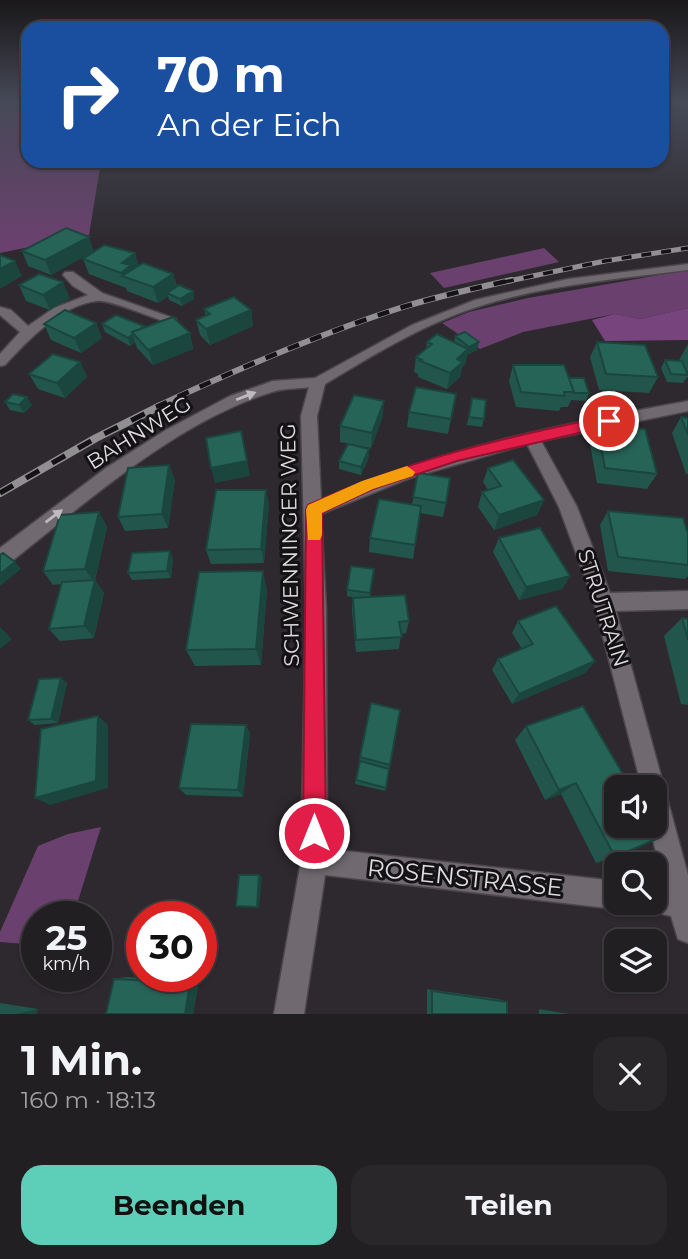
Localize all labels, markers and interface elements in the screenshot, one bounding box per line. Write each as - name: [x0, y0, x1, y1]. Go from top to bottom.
- text: 70 m: [157, 45, 285, 104]
- icon: right: [42, 49, 133, 140]
- text: An der Eich: [157, 105, 342, 144]
- one-way arrow: [235, 390, 256, 401]
- street label: BAHNWEG: [82, 391, 195, 474]
- pin: [579, 391, 639, 451]
- icon: arrive: [590, 402, 628, 440]
- street label: SCHWENNINGER WEG: [275, 423, 304, 667]
- one-way arrow: [44, 509, 62, 524]
- street label: STRUTRAIN: [573, 546, 634, 670]
- map controls: [604, 775, 667, 992]
- button: sound: [604, 775, 667, 838]
- position arrow: [277, 796, 351, 870]
- button: search: [604, 852, 667, 915]
- street label: ROSENSTRASSE: [366, 853, 564, 902]
- speed limit sign: 30: [126, 901, 217, 992]
- text: 25: [46, 916, 87, 959]
- button: layers: [604, 929, 667, 992]
- text: km/h: [42, 953, 91, 975]
- text: 1 Min.: [21, 1034, 142, 1086]
- button: close: [593, 1037, 667, 1111]
- text: 160 m · 18:13: [21, 1086, 156, 1114]
- button: Beenden: [21, 1165, 337, 1245]
- button: Teilen: [351, 1165, 667, 1245]

